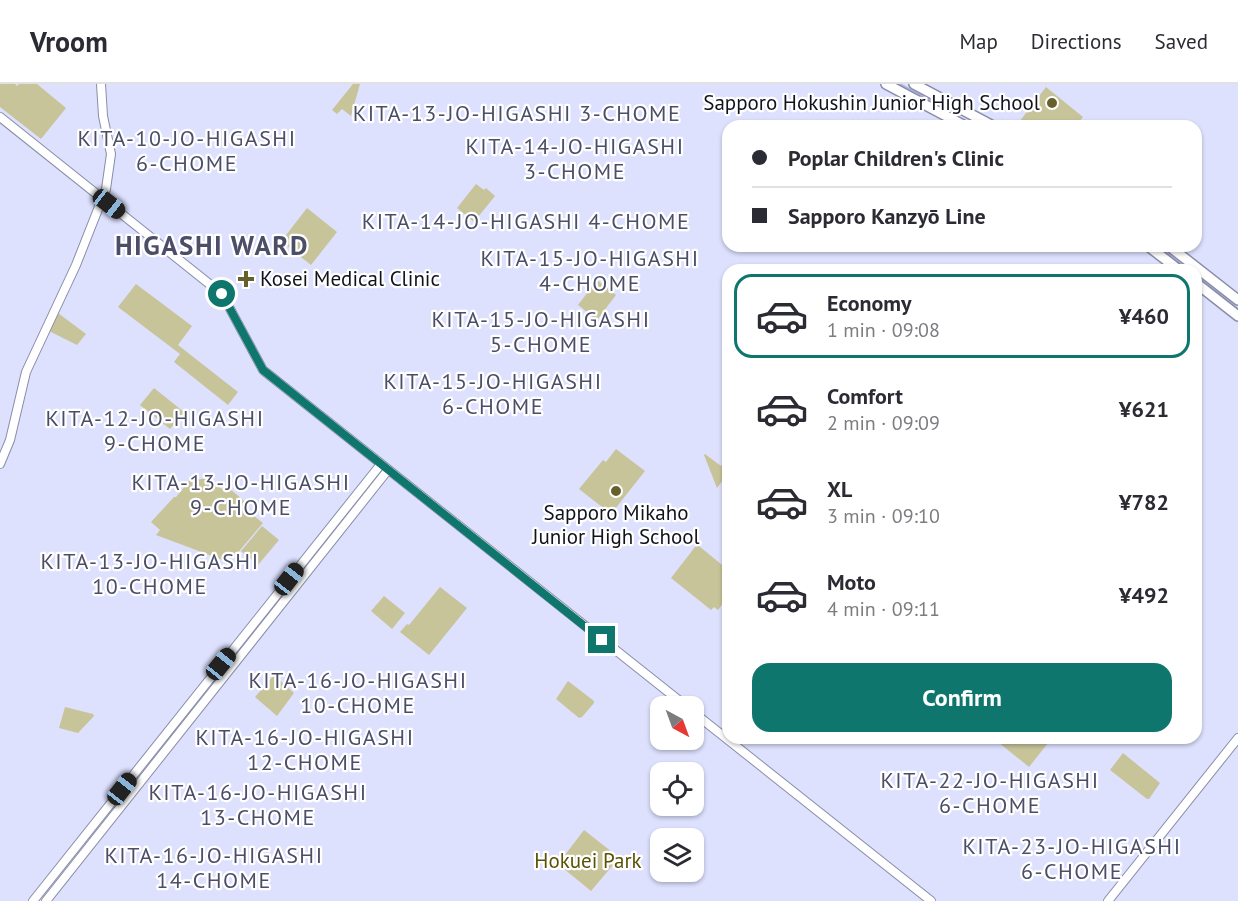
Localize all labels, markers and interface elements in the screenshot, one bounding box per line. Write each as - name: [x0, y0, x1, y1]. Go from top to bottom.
- text: Vroom: [30, 23, 108, 60]
- text: Map: [959, 28, 998, 55]
- text: Directions: [1031, 28, 1122, 55]
- text: Saved: [1155, 28, 1208, 55]
- place label: Sapporo Hokushin Junior High School: [703, 89, 1040, 116]
- marker: Sapporo Hokushin Junior High School: [1045, 96, 1059, 110]
- district label: KITA-13-JO-HIGASHI 3-CHOME: [353, 99, 681, 127]
- district label: KITA-10-JO-HIGASHI 6-CHOME: [77, 124, 297, 177]
- district label: KITA-14-JO-HIGASHI 3-CHOME: [465, 132, 685, 185]
- text: Poplar Children's Clinic: [788, 144, 1004, 172]
- car: [89, 186, 129, 222]
- text: Sapporo Kanzyō Line: [788, 202, 986, 230]
- district label: KITA-14-JO-HIGASHI 4-CHOME: [362, 207, 690, 235]
- district label: HIGASHI WARD: [115, 228, 309, 262]
- district label: KITA-15-JO-HIGASHI 4-CHOME: [480, 244, 700, 297]
- place label: Kosei Medical Clinic: [260, 265, 440, 292]
- marker: Kosei Medical Clinic: [237, 270, 255, 288]
- route start: [208, 280, 235, 307]
- icon: car: [755, 289, 809, 343]
- text: Economy: [827, 289, 911, 317]
- text: ¥460: [1119, 302, 1169, 330]
- district label: KITA-15-JO-HIGASHI 5-CHOME: [431, 305, 651, 358]
- text: 1 min · 09:08: [827, 317, 940, 343]
- district label: KITA-15-JO-HIGASHI 6-CHOME: [383, 367, 603, 420]
- icon: car: [755, 382, 809, 436]
- text: Comfort: [827, 382, 903, 410]
- text: ¥621: [1119, 395, 1169, 423]
- district label: KITA-12-JO-HIGASHI 9-CHOME: [45, 404, 265, 457]
- text: 2 min · 09:09: [827, 410, 940, 436]
- district label: KITA-13-JO-HIGASHI 9-CHOME: [131, 468, 351, 521]
- icon: car: [755, 475, 809, 529]
- text: XL: [827, 475, 852, 503]
- marker: Sapporo Mikaho Junior High School: [609, 484, 623, 498]
- text: ¥782: [1119, 488, 1169, 516]
- place label: Sapporo Mikaho Junior High School: [531, 499, 700, 550]
- text: 3 min · 09:10: [827, 503, 940, 529]
- district label: KITA-13-JO-HIGASHI 10-CHOME: [40, 547, 260, 600]
- car: [271, 559, 307, 599]
- icon: car: [755, 568, 809, 622]
- text: Moto: [827, 568, 876, 596]
- text: ¥492: [1119, 581, 1169, 609]
- text: 4 min · 09:11: [827, 596, 940, 622]
- route end: [588, 626, 615, 653]
- car: [203, 644, 239, 684]
- button: Confirm: [752, 663, 1172, 732]
- district label: KITA-16-JO-HIGASHI 10-CHOME: [248, 666, 468, 719]
- north arrow: [650, 696, 704, 750]
- map controls: [650, 696, 704, 882]
- district label: KITA-16-JO-HIGASHI 12-CHOME: [195, 723, 415, 776]
- button: locate: [650, 762, 704, 816]
- district label: KITA-22-JO-HIGASHI 6-CHOME: [880, 766, 1100, 819]
- car: [104, 769, 140, 809]
- district label: KITA-16-JO-HIGASHI 13-CHOME: [148, 778, 368, 831]
- button: layers: [650, 828, 704, 882]
- district label: KITA-23-JO-HIGASHI 6-CHOME: [962, 832, 1182, 885]
- district label: KITA-16-JO-HIGASHI 14-CHOME: [104, 841, 324, 894]
- park label: Hokuei Park: [534, 847, 642, 874]

